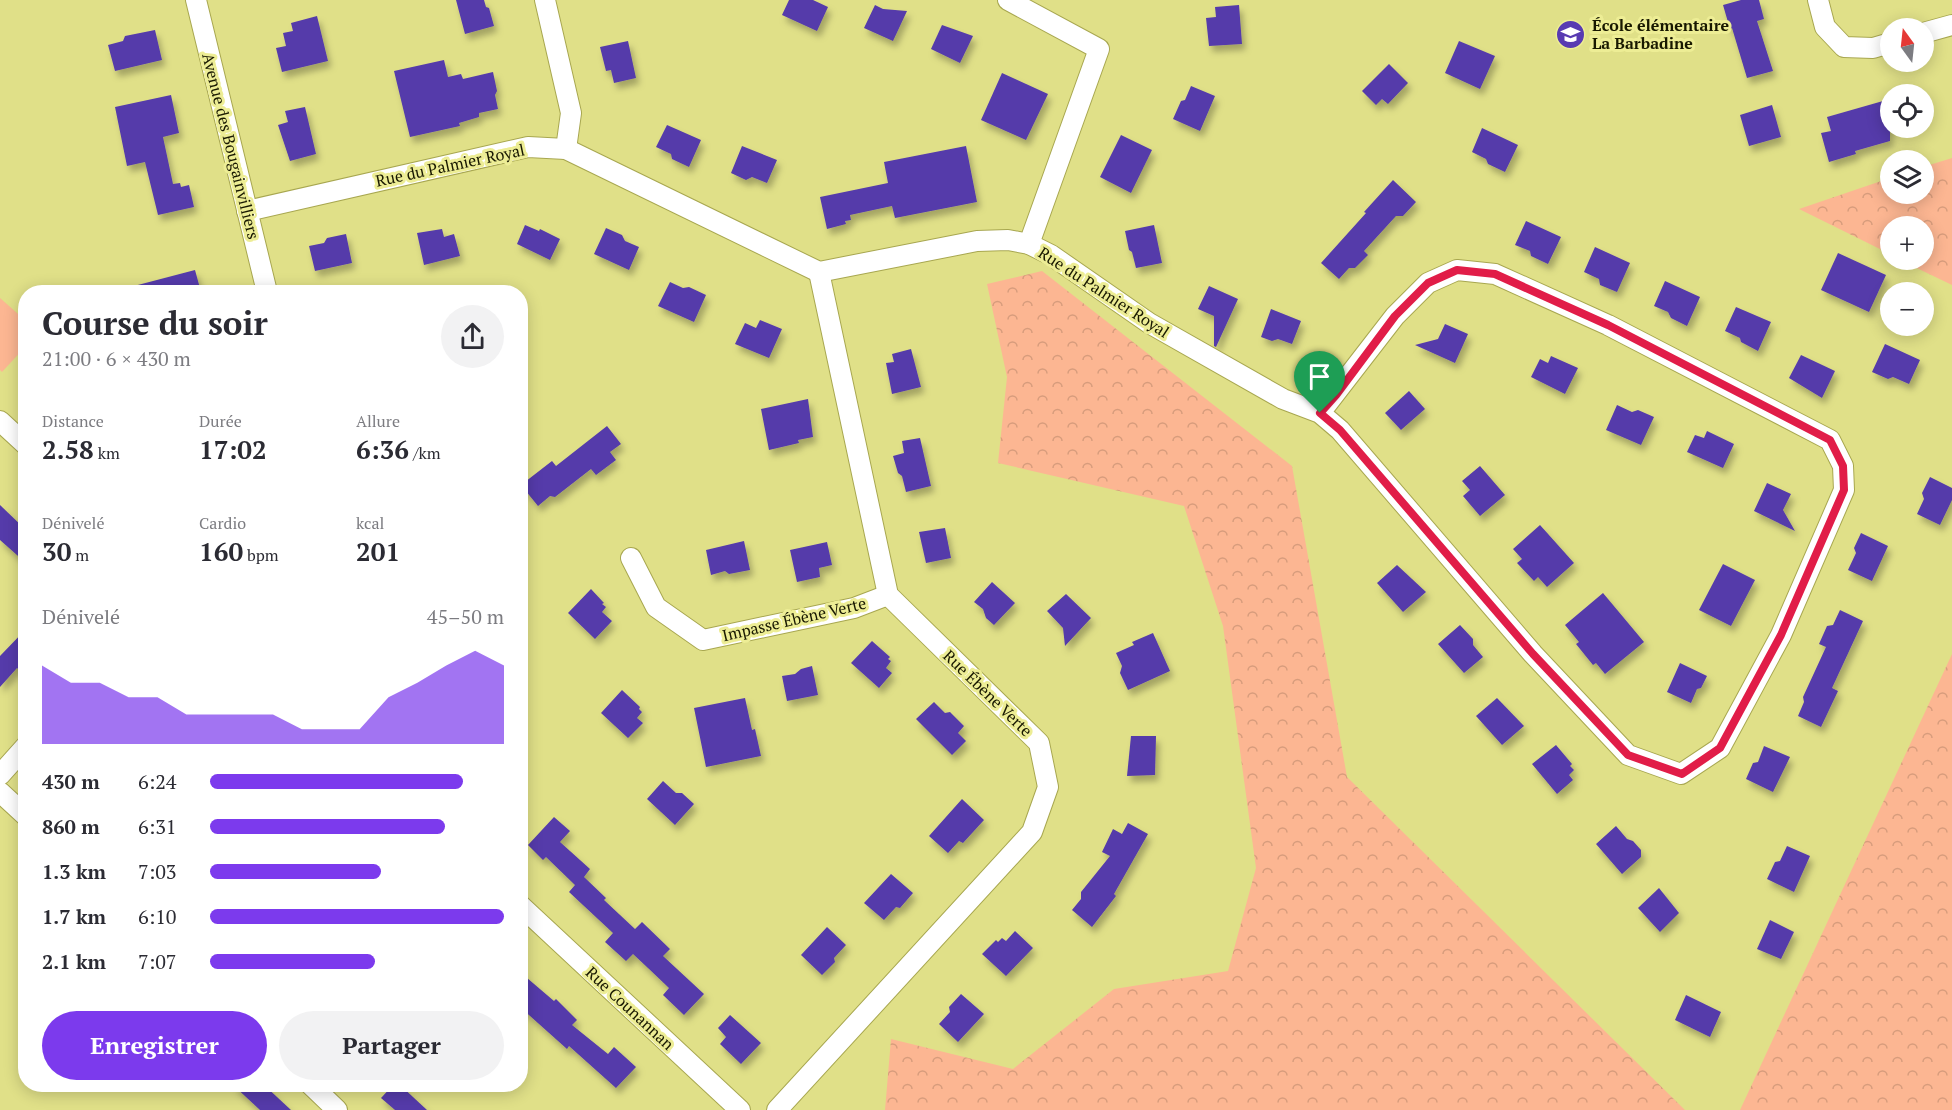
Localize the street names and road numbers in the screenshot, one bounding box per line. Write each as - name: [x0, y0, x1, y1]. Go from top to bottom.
- street label: Avenue des Bougainvilliers: [197, 51, 265, 241]
- street label: Rue du Palmier Royal: [373, 138, 527, 192]
- street label: Rue du Palmier Royal: [1034, 241, 1174, 343]
- street label: Impasse Ébène Verte: [720, 592, 868, 646]
- street label: Rue Ébène Verte: [939, 645, 1037, 741]
- street label: Rue Counannan: [581, 961, 679, 1055]

